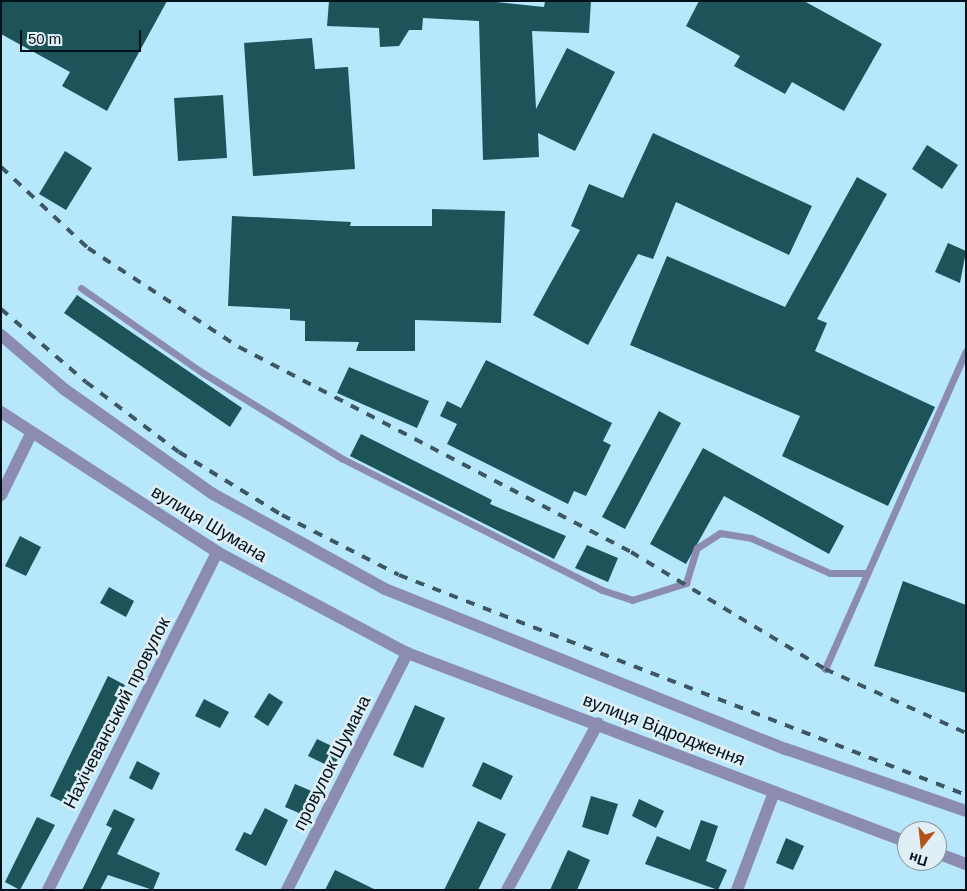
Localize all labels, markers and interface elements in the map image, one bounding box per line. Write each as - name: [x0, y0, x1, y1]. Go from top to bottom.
- scale bar: [22, 20, 144, 52]
- text: 50 m: [28, 30, 61, 47]
- street label: вулиця Шумана: [147, 481, 271, 567]
- street label: Нахічеванський провулок: [59, 614, 175, 812]
- street label: вулиця Відродження: [580, 689, 748, 771]
- street label: провулок Шумана: [289, 692, 375, 834]
- north arrow: [897, 821, 947, 871]
- text: Пн: [907, 849, 929, 870]

